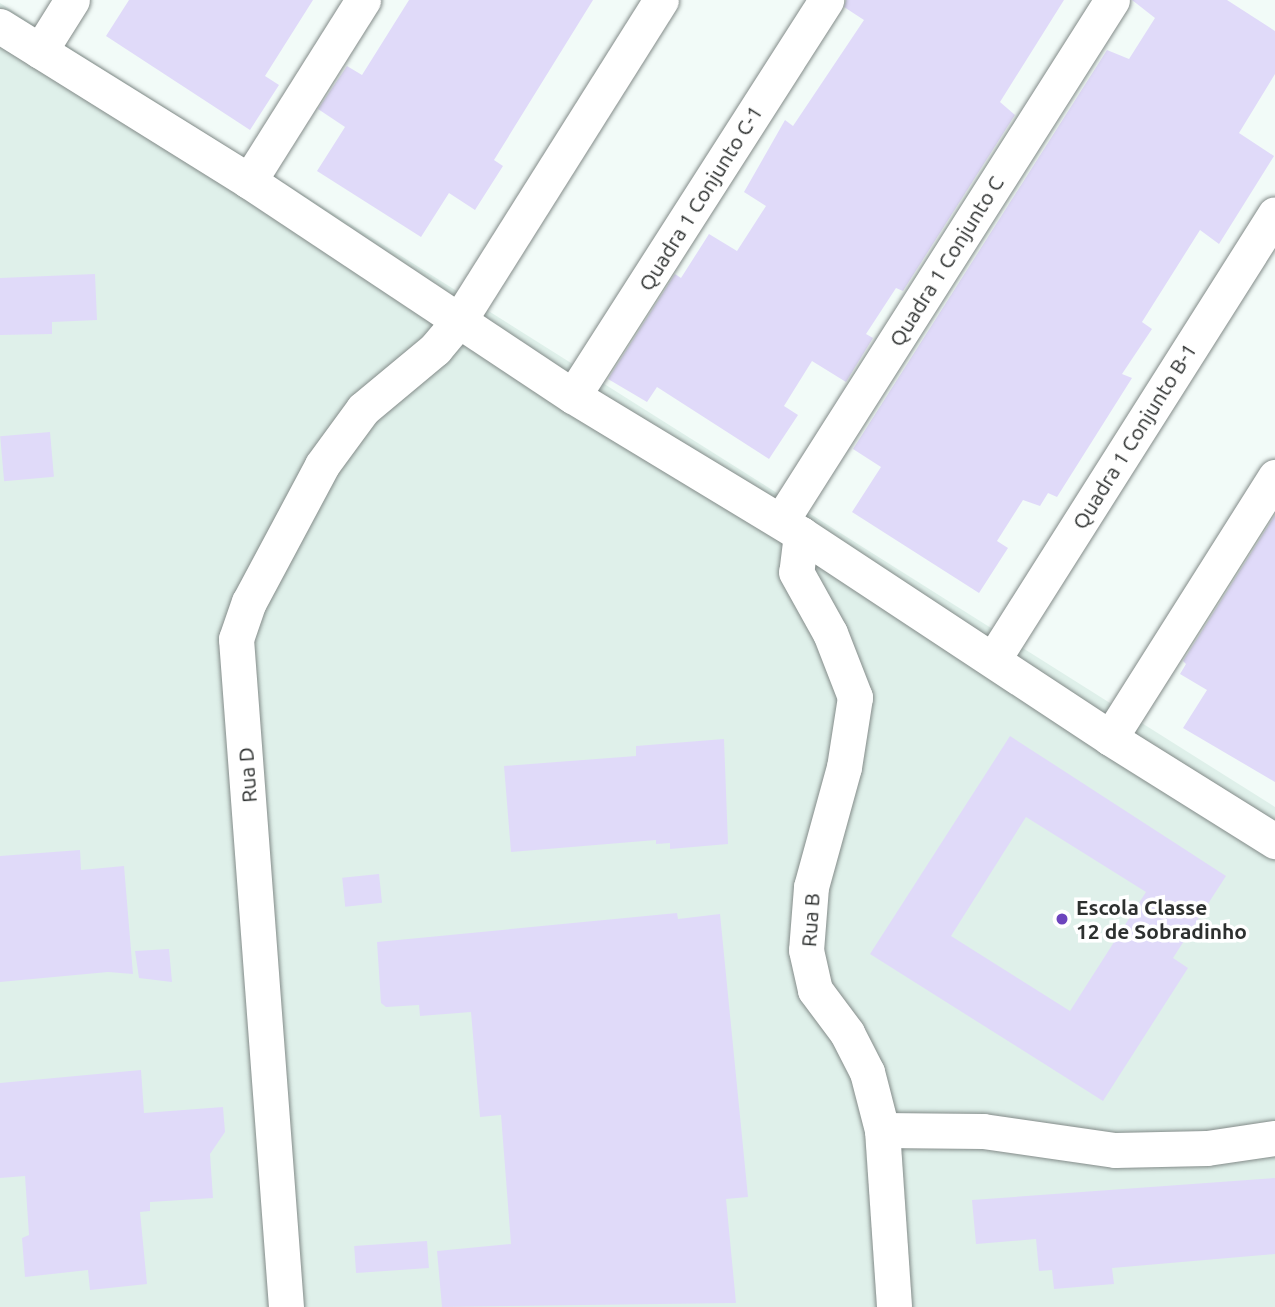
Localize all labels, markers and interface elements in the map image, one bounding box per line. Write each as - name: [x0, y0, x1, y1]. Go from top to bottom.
- street label: Quadra 1 Conjunto C-1: [633, 101, 767, 295]
- street label: Quadra 1 Conjunto C: [883, 171, 1009, 351]
- street label: Quadra 1 Conjunto B-1: [1067, 338, 1201, 534]
- street label: Rua D: [232, 746, 262, 804]
- street label: Rua B: [796, 892, 824, 948]
- place label: Escola Classe 12 de Sobradinho: [1076, 894, 1247, 944]
- marker: Escola Classe 12 de Sobradinho: [1054, 911, 1070, 927]

